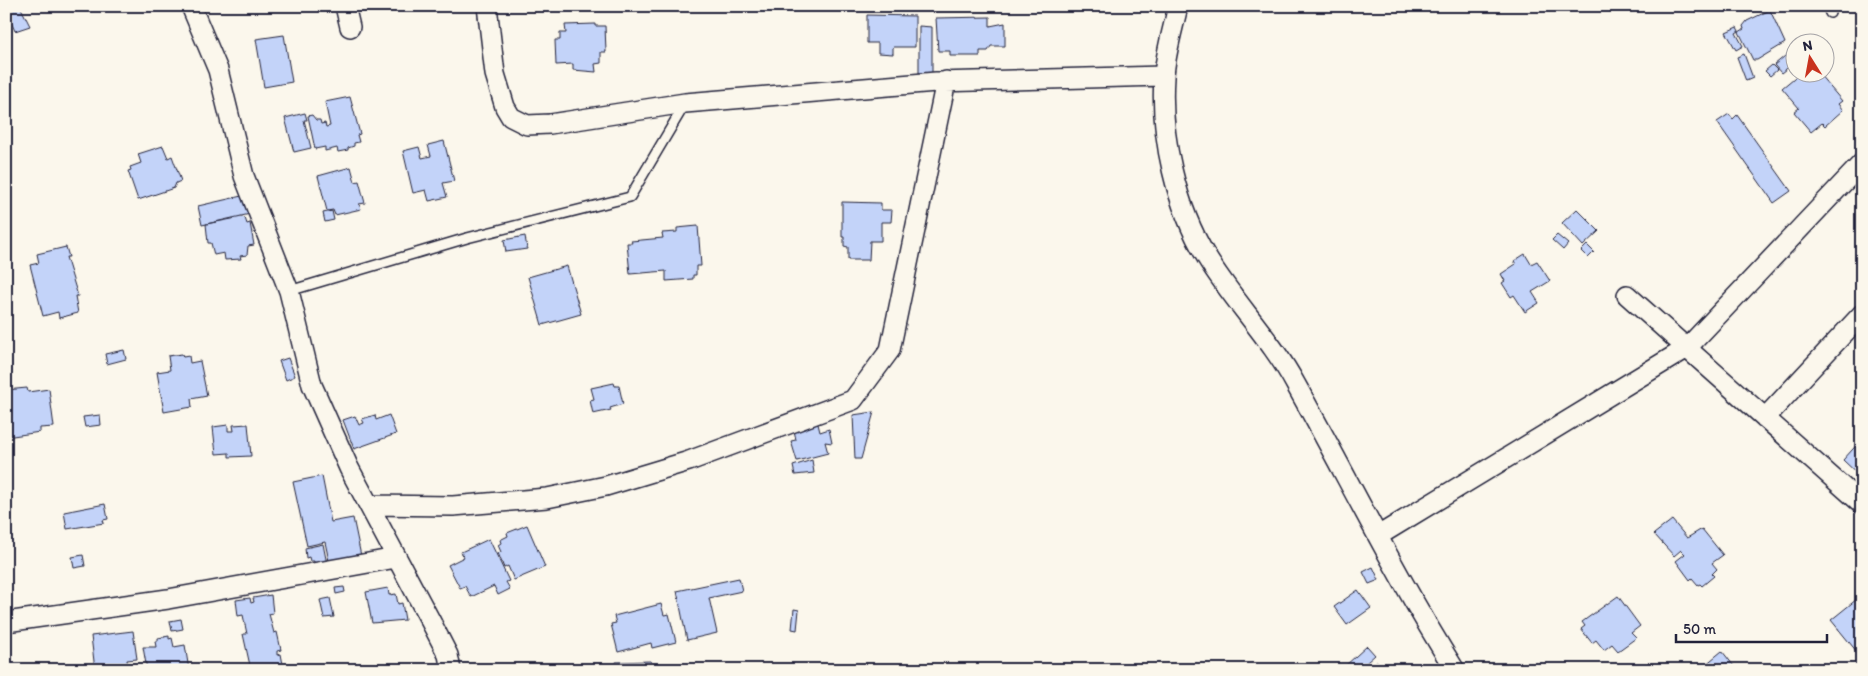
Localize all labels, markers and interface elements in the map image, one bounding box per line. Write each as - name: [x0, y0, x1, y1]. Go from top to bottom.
- north arrow: [1786, 32, 1836, 82]
- text: N: [1801, 36, 1814, 55]
- scale bar: [1676, 611, 1827, 643]
- text: 50 m: [1683, 620, 1716, 638]

